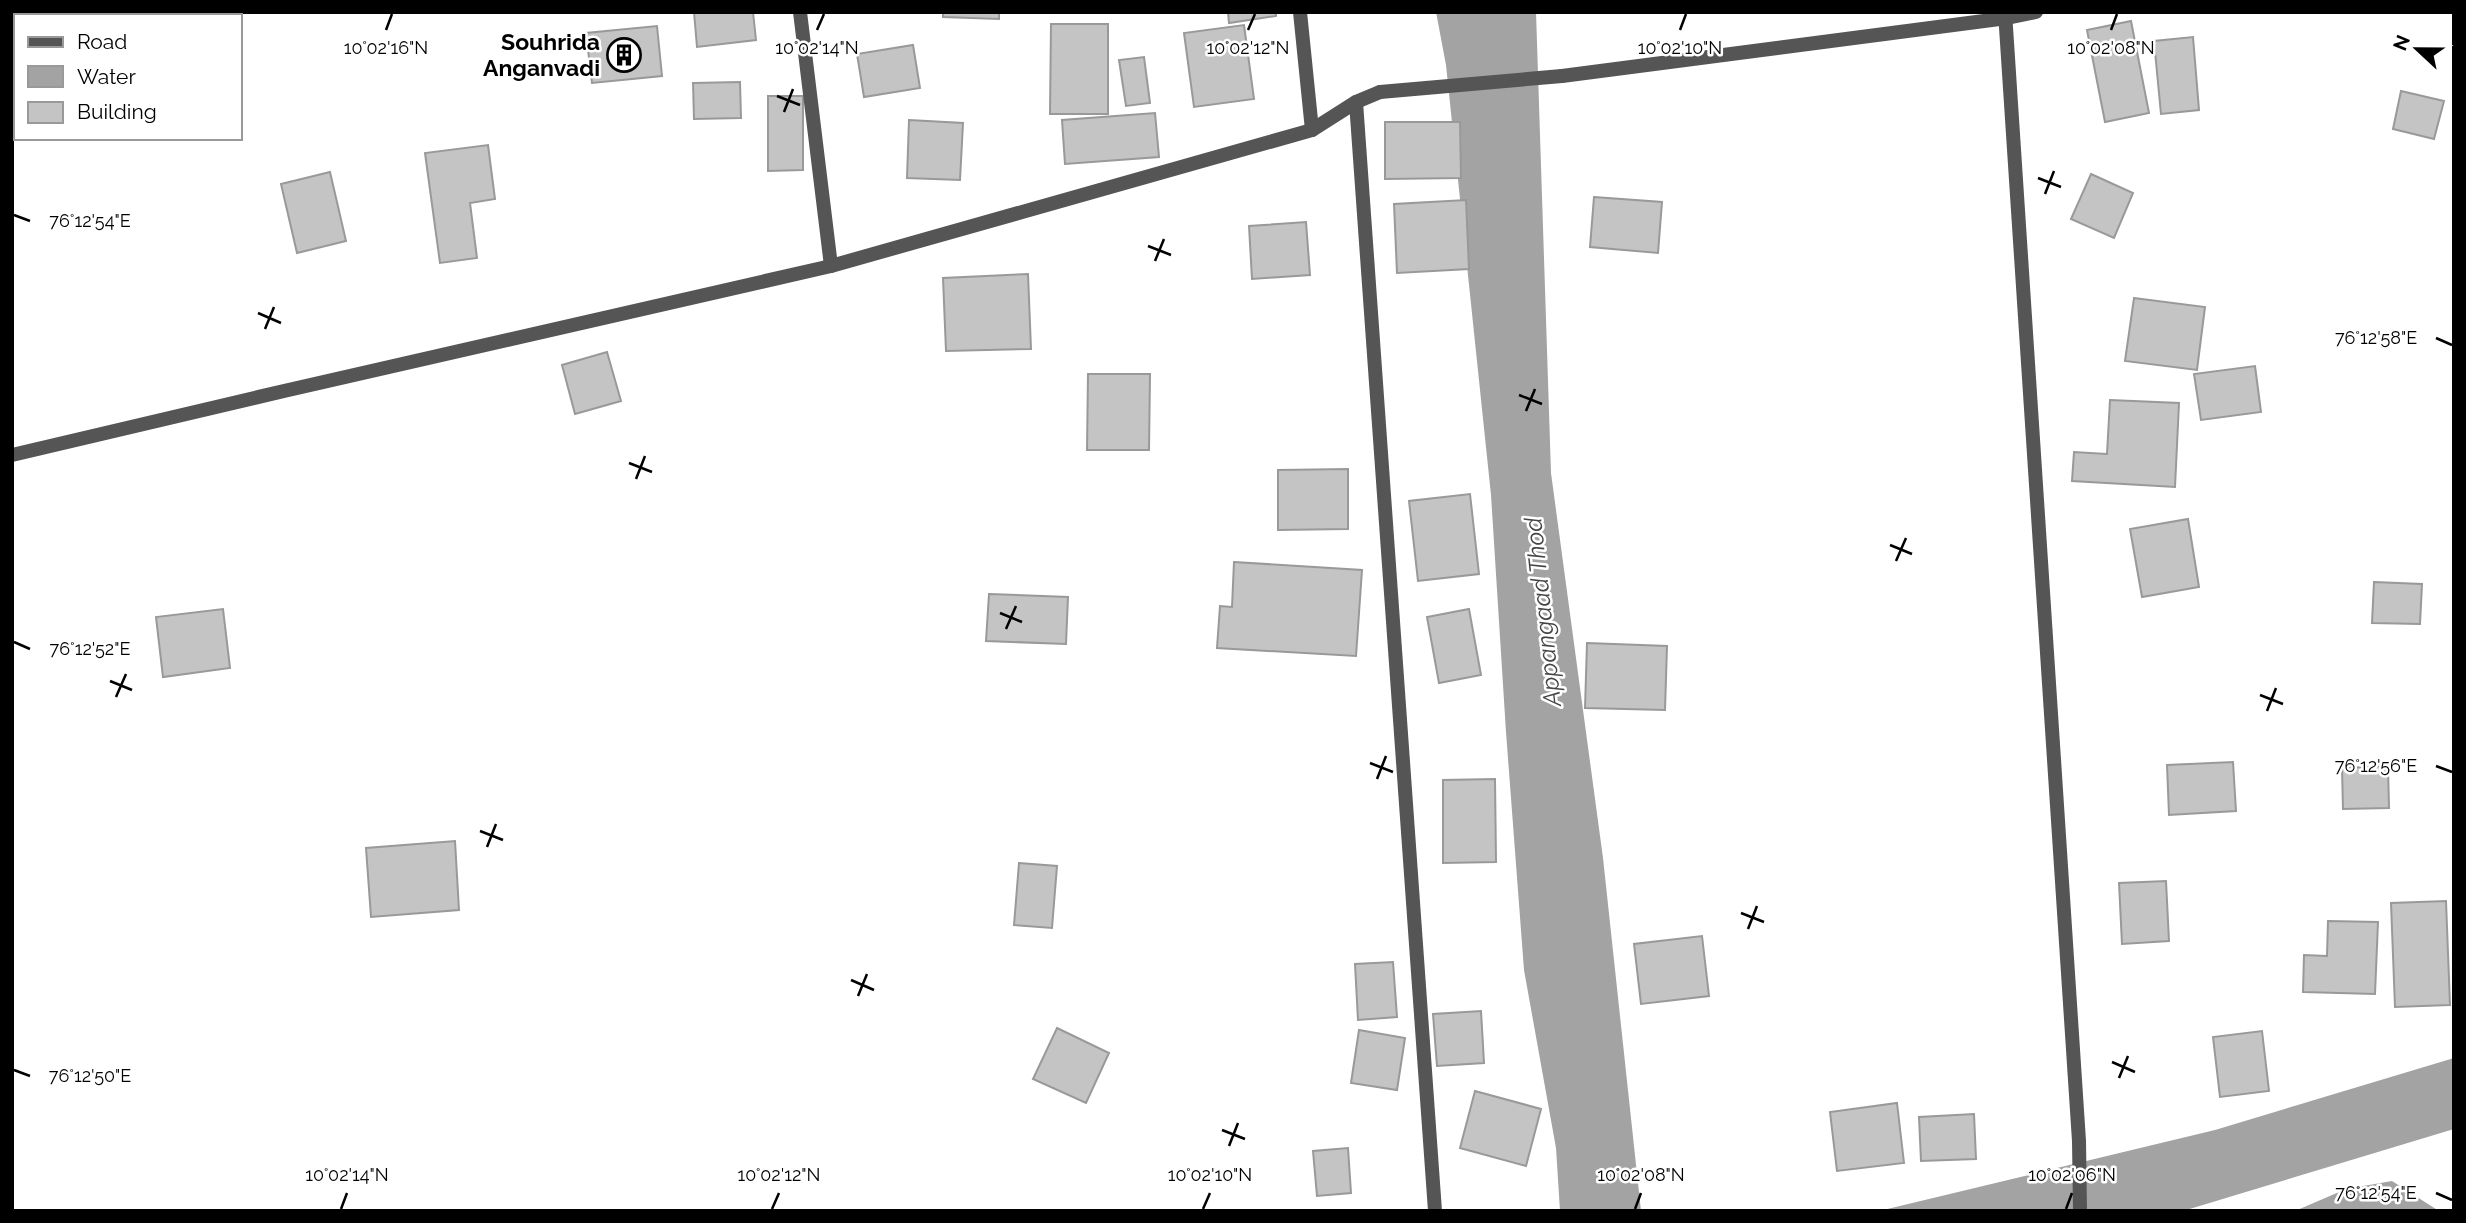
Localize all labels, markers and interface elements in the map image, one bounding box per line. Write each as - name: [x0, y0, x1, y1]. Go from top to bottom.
- legend: [14, 14, 242, 140]
- north arrow: [2382, 14, 2452, 84]
- place label: Souhrida Anganvadi: [483, 28, 600, 81]
- text: Road: [77, 29, 127, 54]
- text: N: [2388, 32, 2414, 53]
- building icon: Souhrida Anganvadi: [605, 36, 643, 74]
- text: 10°02'16"N: [344, 37, 428, 58]
- text: 10°02'14"N: [775, 37, 859, 58]
- text: 10°02'12"N: [1207, 37, 1289, 58]
- text: 10°02'10"N: [1638, 37, 1722, 58]
- text: 10°02'08"N: [2067, 37, 2155, 58]
- text: Water: [77, 64, 136, 89]
- text: Building: [77, 99, 157, 124]
- text: 76°12'54"E: [49, 210, 131, 231]
- text: 76°12'58"E: [2335, 327, 2417, 348]
- water label: Appangaad Thod: [1518, 515, 1567, 710]
- text: 76°12'52"E: [50, 638, 130, 659]
- text: 76°12'56"E: [2335, 755, 2417, 776]
- text: 76°12'50"E: [49, 1065, 131, 1086]
- text: 10°02'14"N: [305, 1164, 389, 1185]
- text: 10°02'12"N: [738, 1164, 820, 1185]
- text: 10°02'10"N: [1168, 1164, 1252, 1185]
- text: 10°02'08"N: [1597, 1164, 1685, 1185]
- text: 10°02'06"N: [2028, 1164, 2116, 1185]
- text: 76°12'54"E: [2335, 1182, 2417, 1203]

